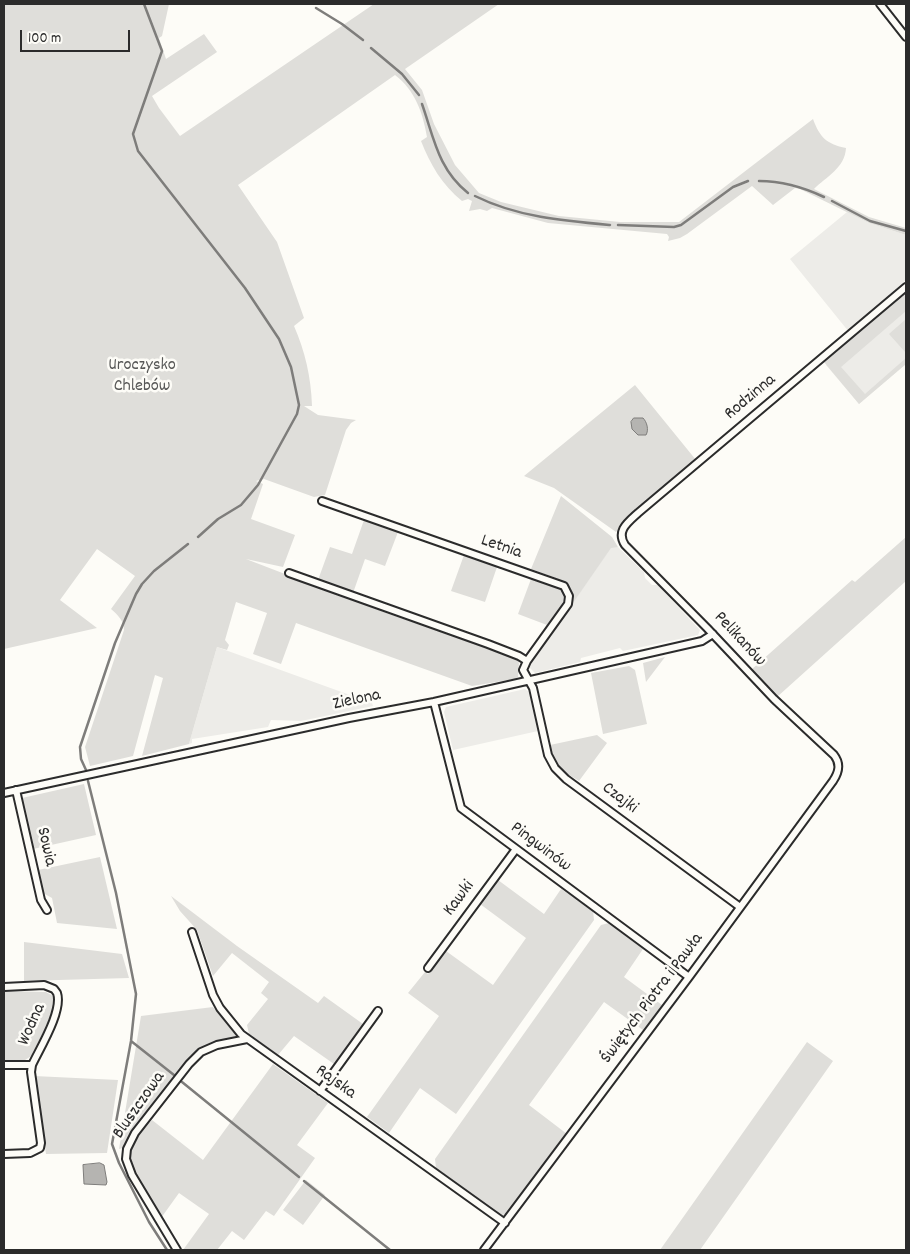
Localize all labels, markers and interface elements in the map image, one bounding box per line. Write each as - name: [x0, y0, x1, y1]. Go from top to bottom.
- scale bar: [22, 20, 132, 52]
- text: 100 m: [28, 28, 61, 50]
- park label: Uroczysko Chlebów: [108, 356, 176, 398]
- street label: Rodzinna: [721, 370, 781, 426]
- street label: Letnia: [478, 531, 524, 565]
- street label: Pelikanów: [708, 608, 770, 672]
- street label: Zielona: [331, 685, 383, 717]
- street label: Czajki: [597, 778, 641, 820]
- street label: Pingwinów: [505, 818, 575, 878]
- street label: Sowia: [30, 825, 60, 869]
- street label: Kawki: [440, 877, 480, 921]
- street label: Świętych Piotra i Pawła: [597, 930, 709, 1068]
- street label: Wodna: [14, 1001, 52, 1049]
- street label: Rajska: [310, 1061, 360, 1105]
- street label: Bluszczowa: [109, 1068, 171, 1144]

